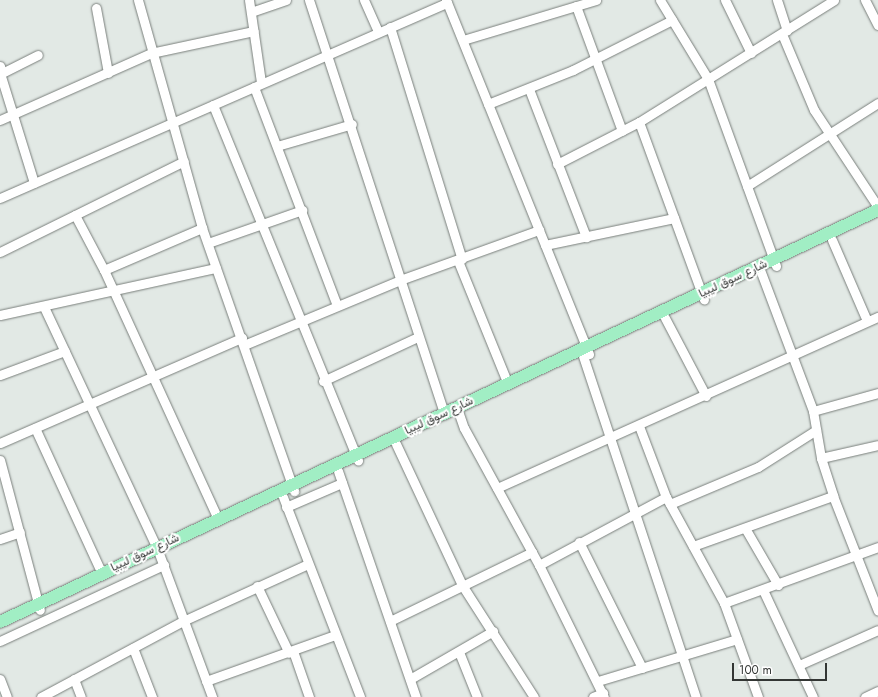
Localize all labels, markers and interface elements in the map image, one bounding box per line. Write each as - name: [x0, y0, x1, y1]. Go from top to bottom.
- street label: شارع سوق ليبيا: [696, 257, 770, 301]
- street label: شارع سوق ليبيا: [402, 394, 476, 438]
- street label: شارع سوق ليبيا: [108, 531, 182, 575]
- scale bar: [734, 655, 829, 681]
- text: 100 m: [739, 661, 772, 679]

